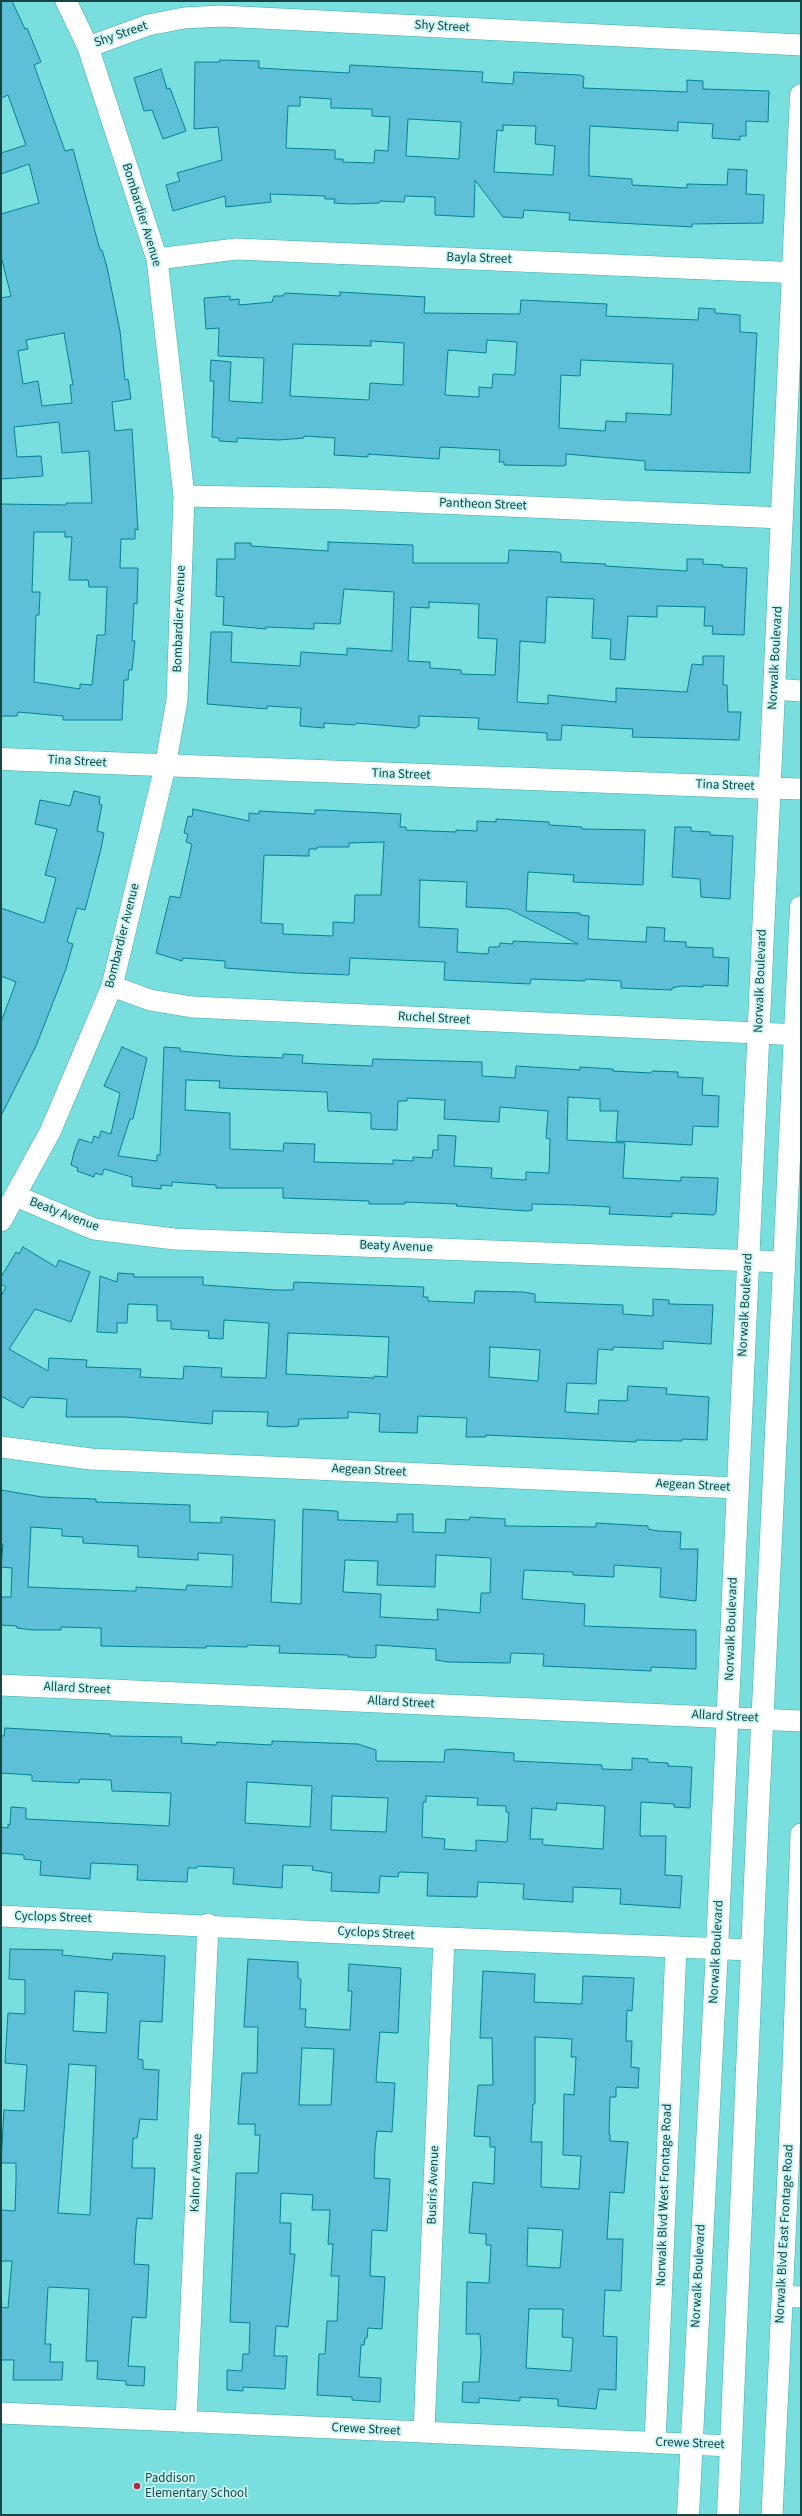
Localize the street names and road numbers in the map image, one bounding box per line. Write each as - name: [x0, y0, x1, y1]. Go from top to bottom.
- street label: Shy Street: [414, 18, 470, 36]
- street label: Shy Street: [92, 19, 150, 51]
- street label: Bombardier Avenue: [118, 161, 164, 269]
- street label: Bayla Street: [446, 250, 512, 268]
- street label: Pantheon Street: [439, 496, 527, 514]
- street label: Bombardier Avenue: [170, 565, 190, 673]
- street label: Norwalk Boulevard: [765, 606, 787, 710]
- street label: Tina Street: [47, 753, 107, 771]
- street label: Tina Street: [371, 766, 431, 784]
- street label: Tina Street: [695, 777, 755, 795]
- street label: Bombardier Avenue: [102, 882, 144, 990]
- street label: Norwalk Boulevard: [751, 929, 771, 1033]
- street label: Ruchel Street: [397, 1009, 471, 1029]
- street label: Beaty Avenue: [27, 1195, 101, 1235]
- street label: Beaty Avenue: [359, 1238, 433, 1256]
- street label: Norwalk Boulevard: [735, 1253, 757, 1357]
- street label: Aegean Street: [331, 1461, 407, 1481]
- street label: Aegean Street: [655, 1476, 731, 1496]
- street label: Norwalk Boulevard: [722, 1577, 742, 1681]
- street label: Allard Street: [43, 1679, 111, 1699]
- street label: Allard Street: [367, 1693, 435, 1713]
- street label: Allard Street: [691, 1707, 759, 1727]
- street label: Norwalk Boulevard: [706, 1900, 728, 2004]
- street label: Cyclops Street: [14, 1909, 92, 1927]
- street label: Cyclops Street: [337, 1924, 415, 1944]
- street label: Norwalk Blvd West Frontage Road: [654, 2103, 676, 2287]
- street label: Kalnor Avenue: [188, 2133, 206, 2213]
- street label: Norwalk Blvd East Frontage Road: [773, 2144, 797, 2324]
- street label: Busiris Avenue: [425, 2145, 443, 2225]
- street label: Norwalk Boulevard: [688, 2224, 710, 2328]
- street label: Crewe Street: [331, 2420, 401, 2440]
- street label: Crewe Street: [655, 2435, 725, 2453]

